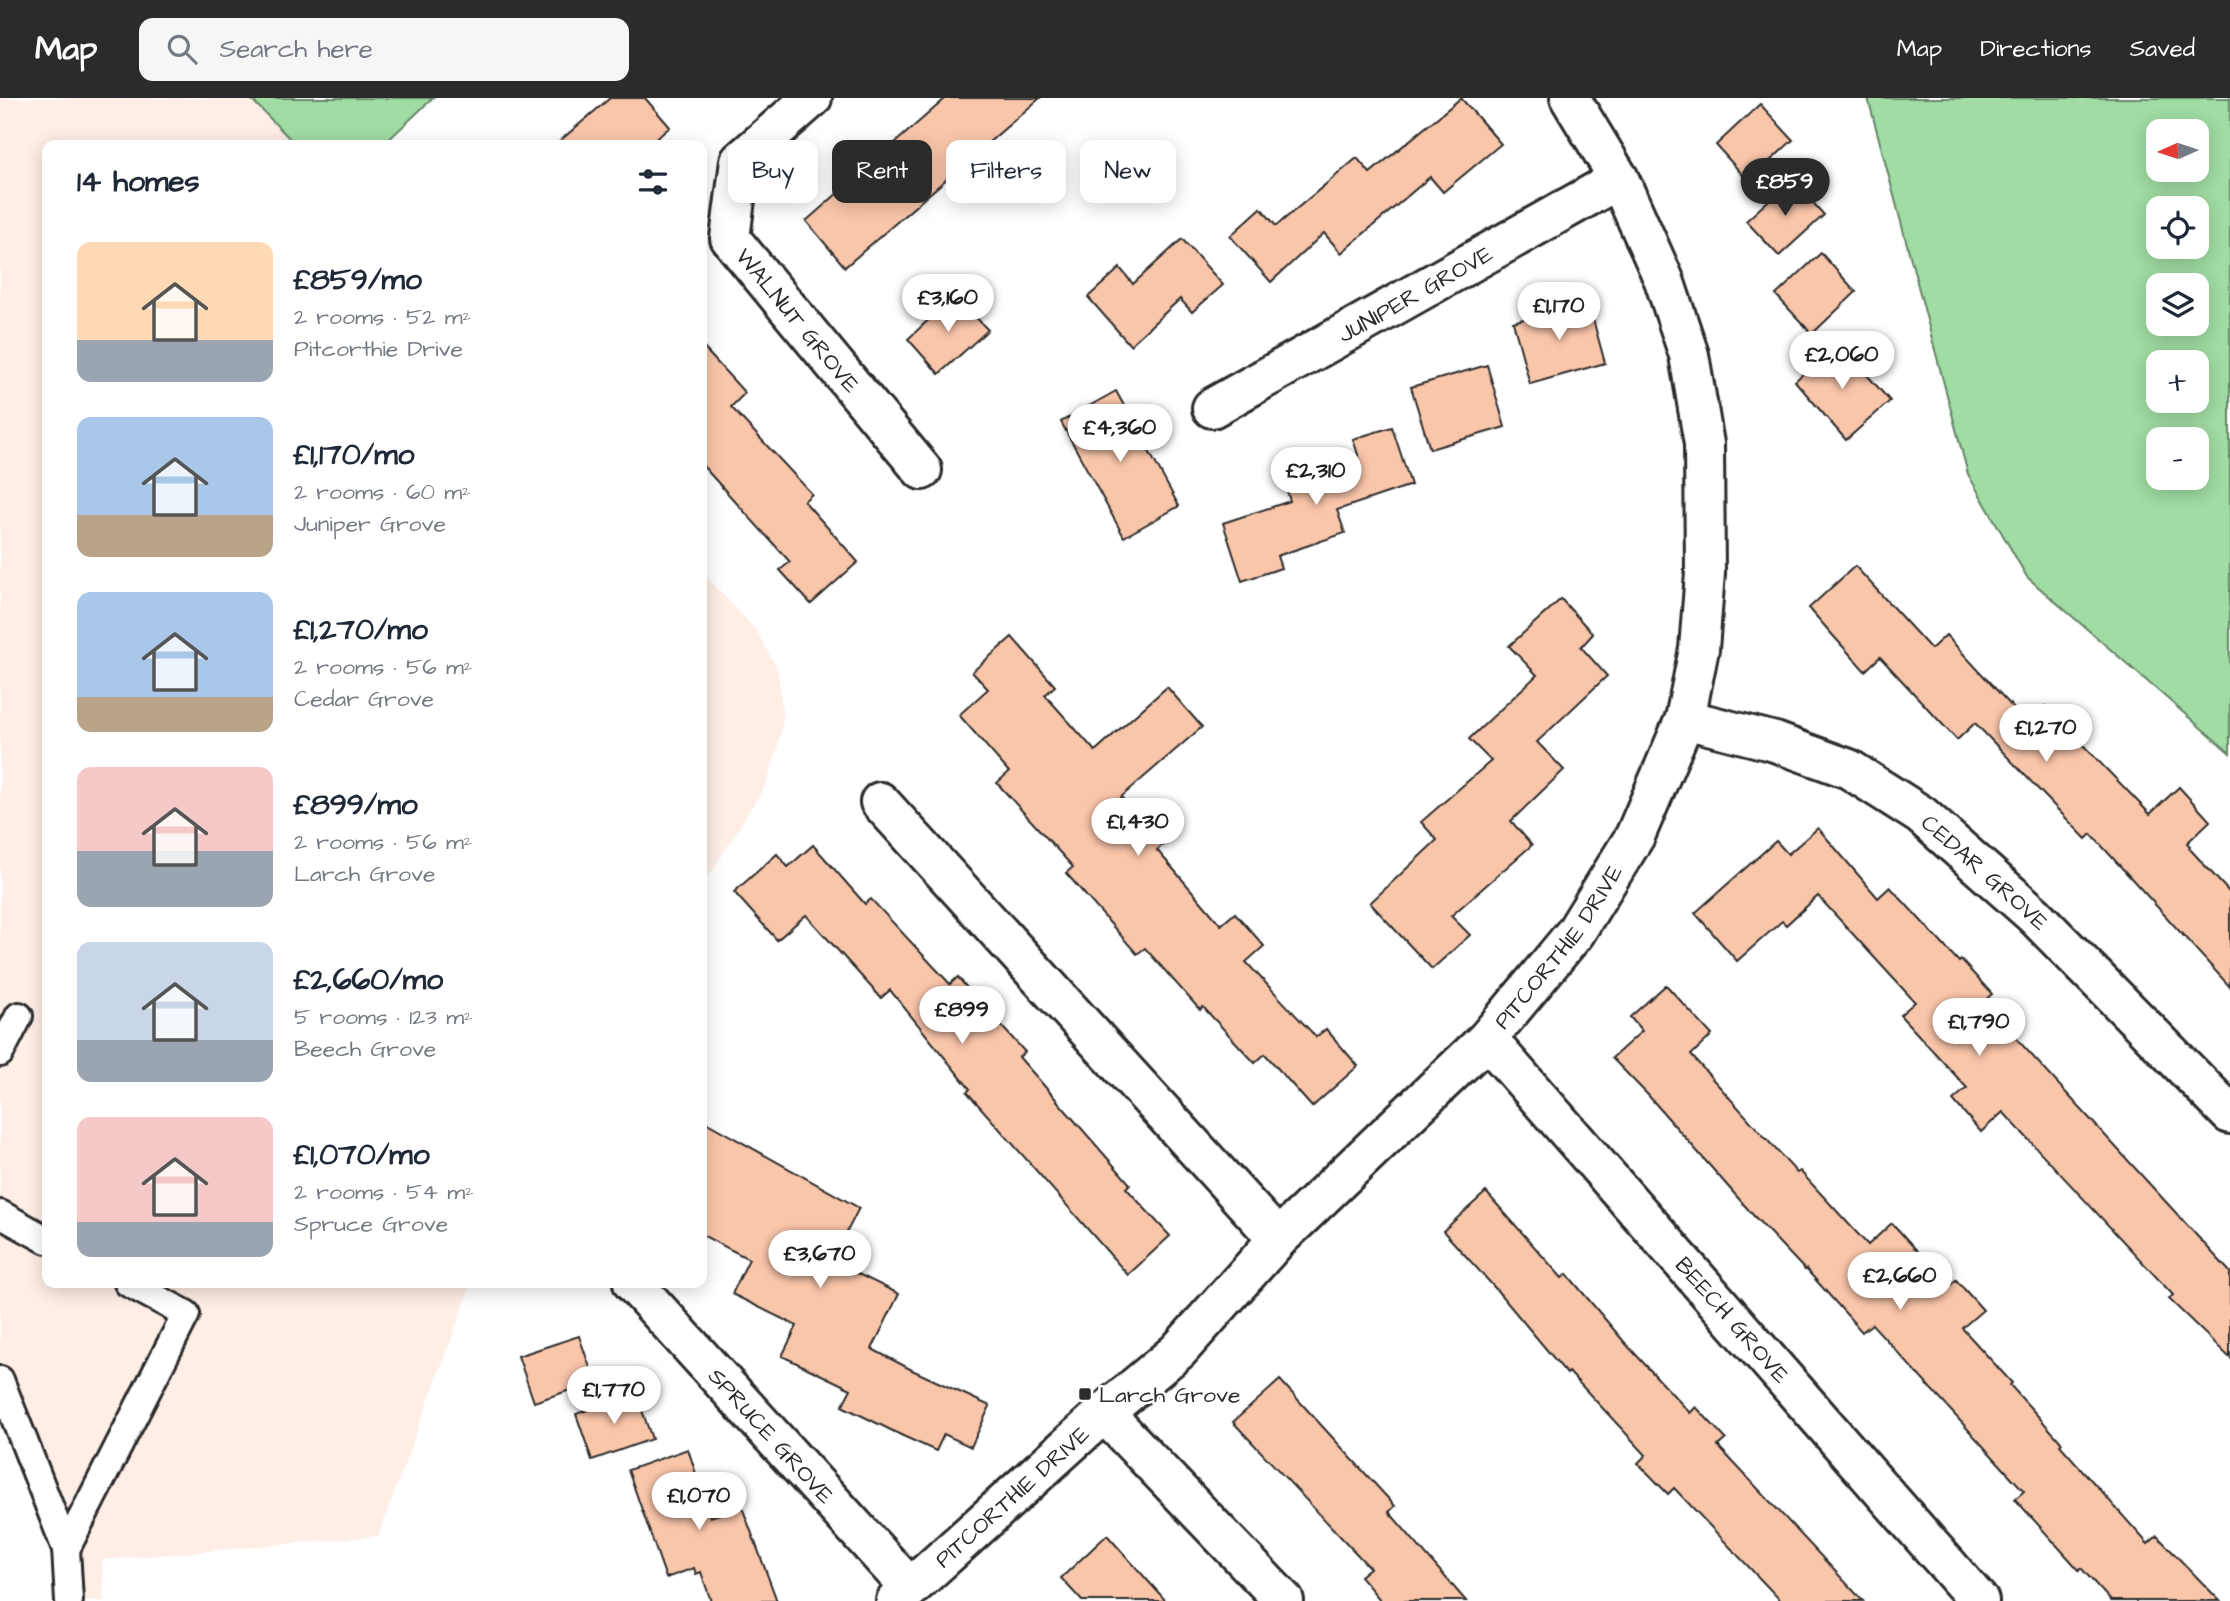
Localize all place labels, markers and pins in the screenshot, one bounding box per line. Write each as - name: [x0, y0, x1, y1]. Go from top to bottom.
- pin: £859: [1744, 158, 1826, 218]
- pin: £3,160: [891, 274, 1005, 334]
- pin: £1,170: [1502, 282, 1616, 342]
- pin: £2,060: [1785, 331, 1899, 391]
- pin: £4,360: [1063, 404, 1177, 464]
- pin: £2,310: [1259, 448, 1373, 507]
- pin: £1,270: [1989, 704, 2103, 764]
- pin: £1,430: [1081, 798, 1195, 858]
- pin: £899: [921, 986, 1003, 1046]
- pin: £1,790: [1922, 998, 2036, 1058]
- pin: £3,670: [763, 1230, 877, 1290]
- pin: £2,660: [1843, 1252, 1957, 1312]
- pin: £1,770: [557, 1366, 671, 1426]
- place label: Larch Grove: [1099, 1379, 1240, 1411]
- marker: Larch Grove: [1077, 1386, 1093, 1402]
- pin: £1,070: [642, 1472, 756, 1532]

